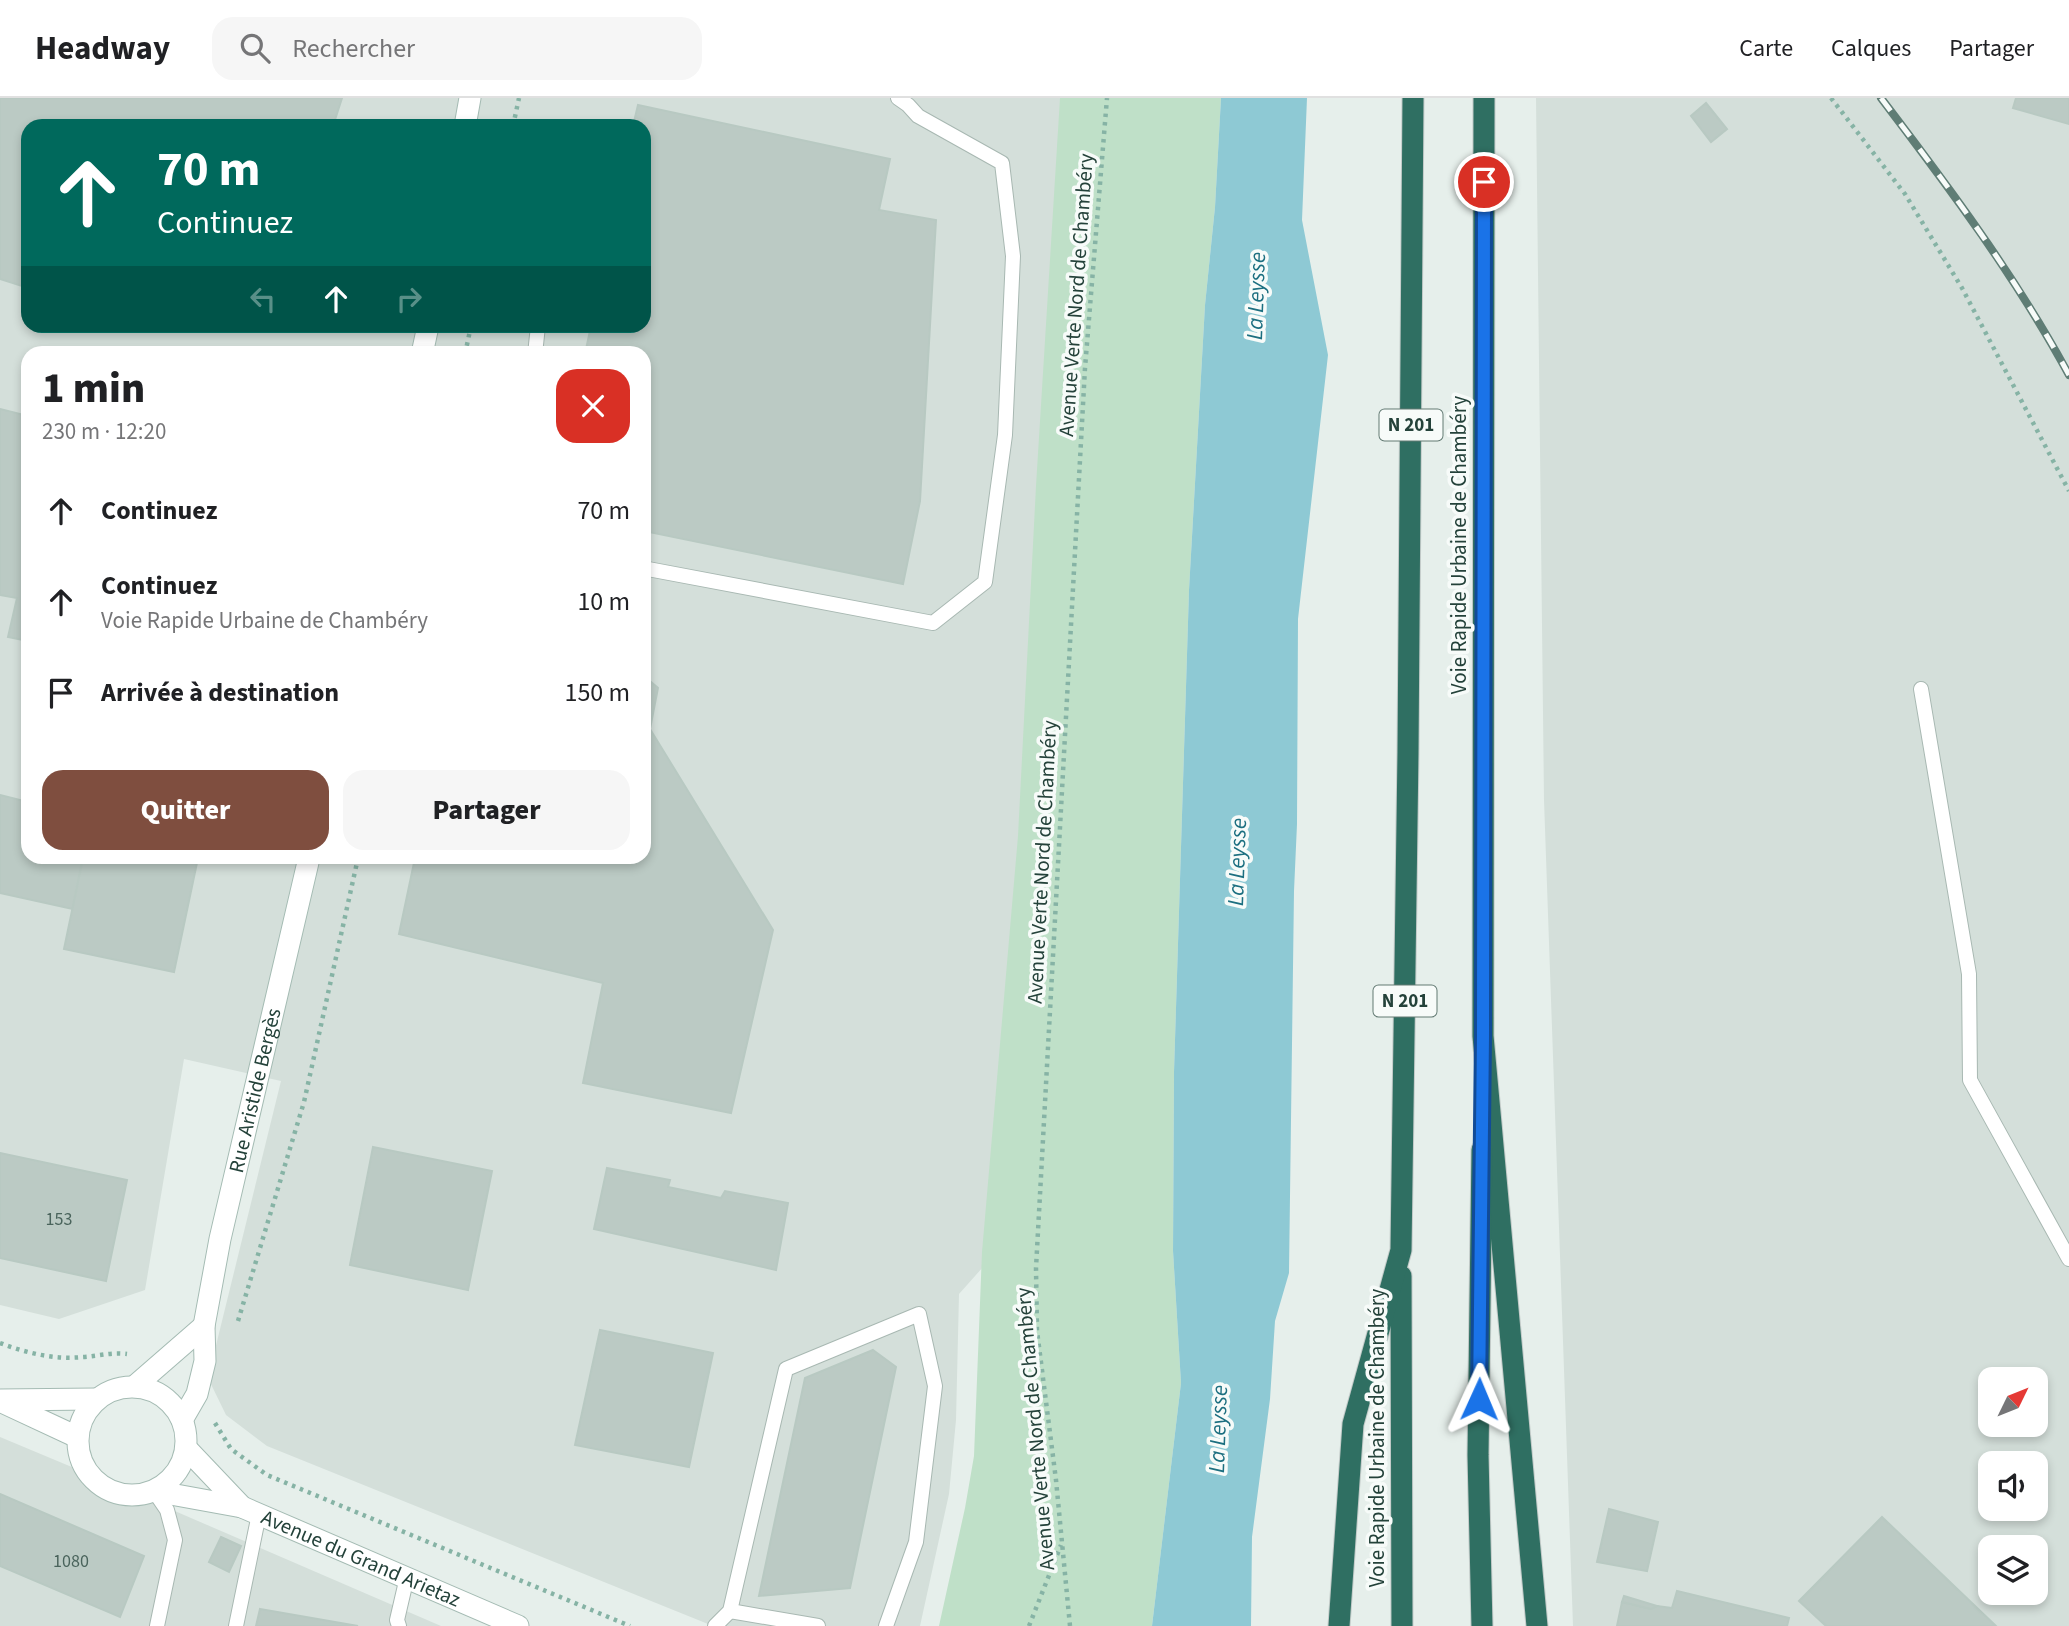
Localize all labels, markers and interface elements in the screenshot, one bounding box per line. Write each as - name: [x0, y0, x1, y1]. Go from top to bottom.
- search box: [212, 17, 702, 80]
- text: Headway: [35, 25, 170, 72]
- icon: search: [236, 29, 274, 67]
- text: Rechercher: [292, 30, 415, 67]
- text: Carte: [1739, 31, 1793, 66]
- text: Calques: [1831, 31, 1911, 66]
- text: Partager: [1949, 31, 2034, 66]
- text: 70 m: [157, 135, 261, 205]
- icon: ahead: [42, 147, 133, 238]
- street label: Avenue Verte Nord de Chambéry: [1051, 152, 1101, 438]
- pin: [1454, 152, 1514, 212]
- icon: arrive: [1465, 163, 1503, 201]
- text: Continuez: [157, 200, 293, 246]
- water label: La Leysse: [1238, 251, 1274, 341]
- icon: left: [244, 280, 282, 318]
- icon: ahead: [317, 280, 355, 318]
- icon: right: [390, 280, 428, 318]
- text: 1 min: [42, 359, 145, 419]
- button: close: [556, 369, 630, 443]
- street label: Voie Rapide Urbaine de Chambéry: [1444, 396, 1474, 694]
- road number: N 201: [1380, 410, 1442, 440]
- text: 230 m · 12:20: [42, 415, 166, 448]
- icon: ahead: [42, 492, 80, 530]
- text: Continuez: [101, 492, 217, 529]
- text: 70 m: [577, 492, 630, 529]
- text: Continuez: [101, 567, 217, 604]
- icon: ahead: [42, 583, 80, 621]
- text: 10 m: [577, 583, 630, 620]
- text: Voie Rapide Urbaine de Chambéry: [101, 604, 428, 637]
- icon: arrive: [42, 674, 80, 712]
- text: Arrivée à destination: [101, 674, 339, 711]
- text: 150 m: [564, 674, 630, 711]
- street label: Avenue Verte Nord de Chambéry: [1020, 719, 1064, 1004]
- button: Quitter: [42, 770, 329, 850]
- button: Partager: [343, 770, 630, 850]
- water label: La Leysse: [1219, 817, 1255, 907]
- road number: N 201: [1374, 986, 1436, 1016]
- street label: Rue Aristide Bergès: [221, 1005, 288, 1176]
- house number: 153: [46, 1207, 72, 1232]
- street label: Avenue Verte Nord de Chambéry: [1008, 1286, 1062, 1572]
- street label: Voie Rapide Urbaine de Chambéry: [1362, 1289, 1392, 1587]
- position arrow: [1442, 1362, 1516, 1436]
- north arrow: [1978, 1367, 2048, 1437]
- map controls: [1978, 1367, 2048, 1605]
- water label: La Leysse: [1200, 1384, 1236, 1474]
- button: sound: [1978, 1451, 2048, 1521]
- street label: Avenue du Grand Arietaz: [257, 1502, 465, 1615]
- button: layers: [1978, 1535, 2048, 1605]
- house number: 1080: [53, 1549, 89, 1574]

